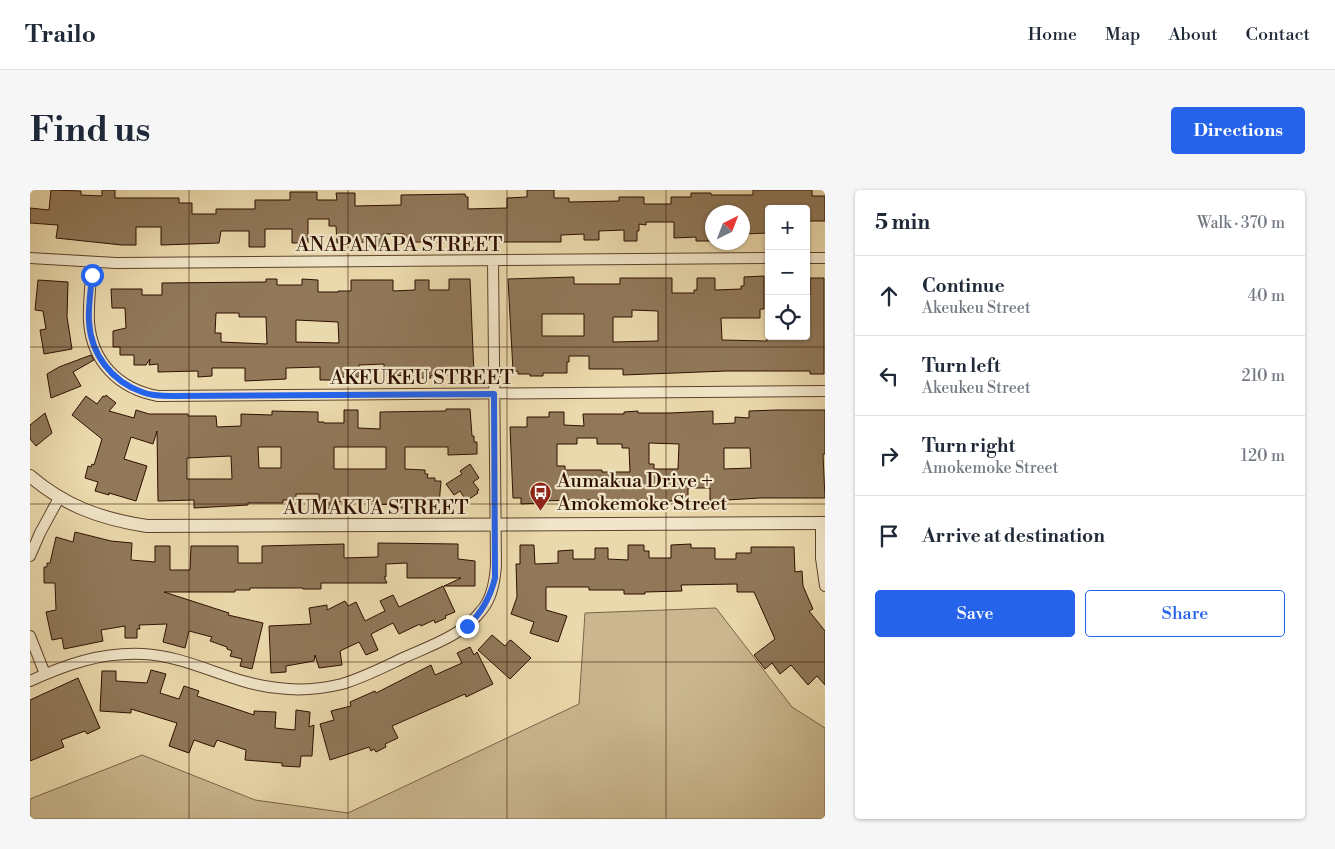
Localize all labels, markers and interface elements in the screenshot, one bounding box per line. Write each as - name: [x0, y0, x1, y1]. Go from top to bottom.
- text: Trailo: [25, 20, 96, 50]
- text: Home: [1028, 23, 1077, 46]
- text: Map: [1105, 23, 1141, 46]
- text: About: [1169, 23, 1218, 46]
- text: Contact: [1246, 23, 1310, 46]
- button: Directions: [1171, 107, 1305, 154]
- text: Find us: [30, 109, 150, 152]
- north arrow: [705, 205, 750, 250]
- map controls: [765, 205, 810, 340]
- button: +: [765, 205, 810, 250]
- text: 5 min: [875, 210, 930, 236]
- text: Walk · 370 m: [1197, 213, 1285, 233]
- street label: ANAPANAPA STREET: [295, 233, 502, 258]
- button: −: [765, 250, 810, 295]
- route start: [81, 264, 104, 287]
- text: Continue: [922, 274, 1005, 298]
- icon: ahead: [875, 282, 903, 310]
- text: 40 m: [1248, 286, 1285, 306]
- button: locate: [765, 295, 810, 340]
- text: Akeukeu Street: [922, 298, 1031, 318]
- text: Turn left: [922, 354, 1001, 378]
- icon: left: [875, 362, 903, 390]
- street label: AKEUKEU STREET: [329, 366, 514, 391]
- text: 210 m: [1241, 366, 1285, 386]
- text: Akeukeu Street: [922, 378, 1031, 398]
- text: Turn right: [922, 434, 1015, 458]
- icon: right: [875, 442, 903, 470]
- text: 120 m: [1241, 446, 1285, 466]
- text: Amokemoke Street: [922, 458, 1058, 478]
- place label: Aumakua Drive + Amokemoke Street: [556, 469, 727, 517]
- bus stop icon: Aumakua Drive + Amokemoke Street: [529, 480, 553, 511]
- street label: AUMAKUA STREET: [282, 496, 469, 521]
- icon: arrive: [875, 522, 903, 550]
- text: Arrive at destination: [922, 524, 1105, 548]
- button: Save: [875, 590, 1075, 637]
- button: Share: [1085, 590, 1285, 637]
- route end: [456, 615, 479, 638]

